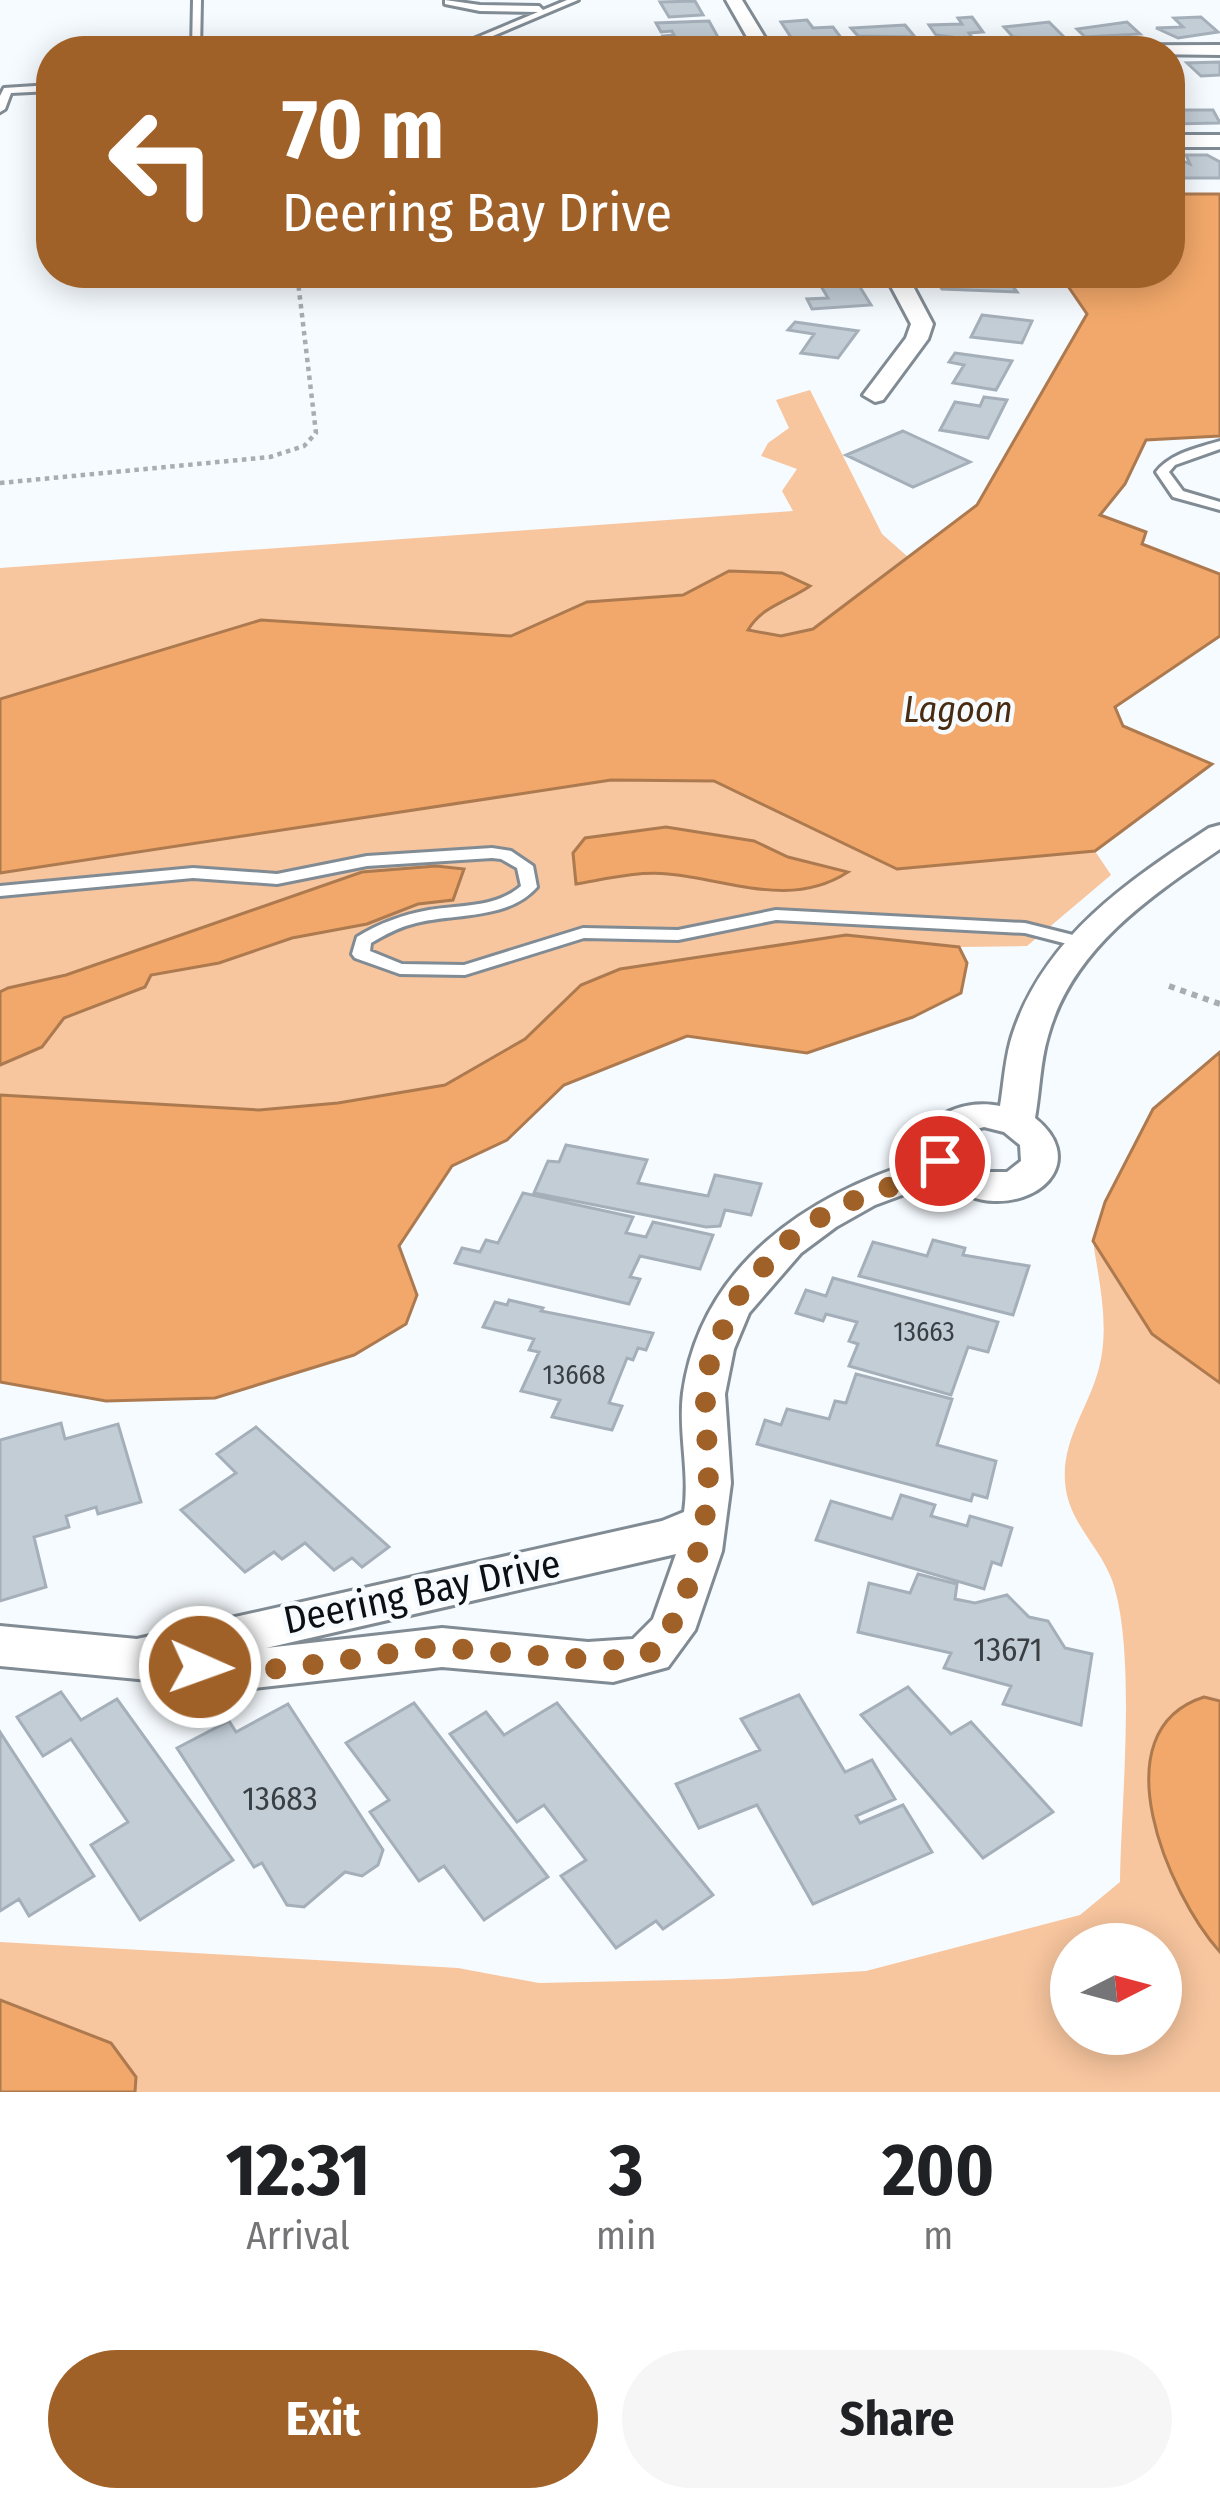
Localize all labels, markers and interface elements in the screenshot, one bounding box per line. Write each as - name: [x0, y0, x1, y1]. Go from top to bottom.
- text: 70 m: [282, 79, 444, 180]
- icon: left: [84, 84, 240, 240]
- text: Deering Bay Drive: [282, 181, 672, 245]
- water label: Lagoon: [903, 688, 1013, 732]
- pin: [889, 1110, 991, 1212]
- icon: arrive: [907, 1128, 973, 1194]
- house number: 13663: [893, 1316, 955, 1348]
- house number: 13668: [543, 1359, 606, 1391]
- street label: Deering Bay Drive: [279, 1540, 565, 1644]
- position arrow: [137, 1604, 263, 1730]
- house number: 13671: [973, 1630, 1043, 1670]
- house number: 13683: [242, 1779, 318, 1819]
- north arrow: [1050, 1923, 1182, 2055]
- map controls: [1050, 1923, 1182, 2055]
- text: 12:31: [226, 2128, 370, 2214]
- text: 3: [609, 2128, 643, 2214]
- text: 200: [882, 2128, 994, 2214]
- text: Arrival: [246, 2213, 350, 2259]
- text: min: [596, 2213, 656, 2259]
- text: m: [923, 2213, 953, 2259]
- button: Exit: [48, 2350, 598, 2488]
- button: Share: [622, 2350, 1172, 2488]

